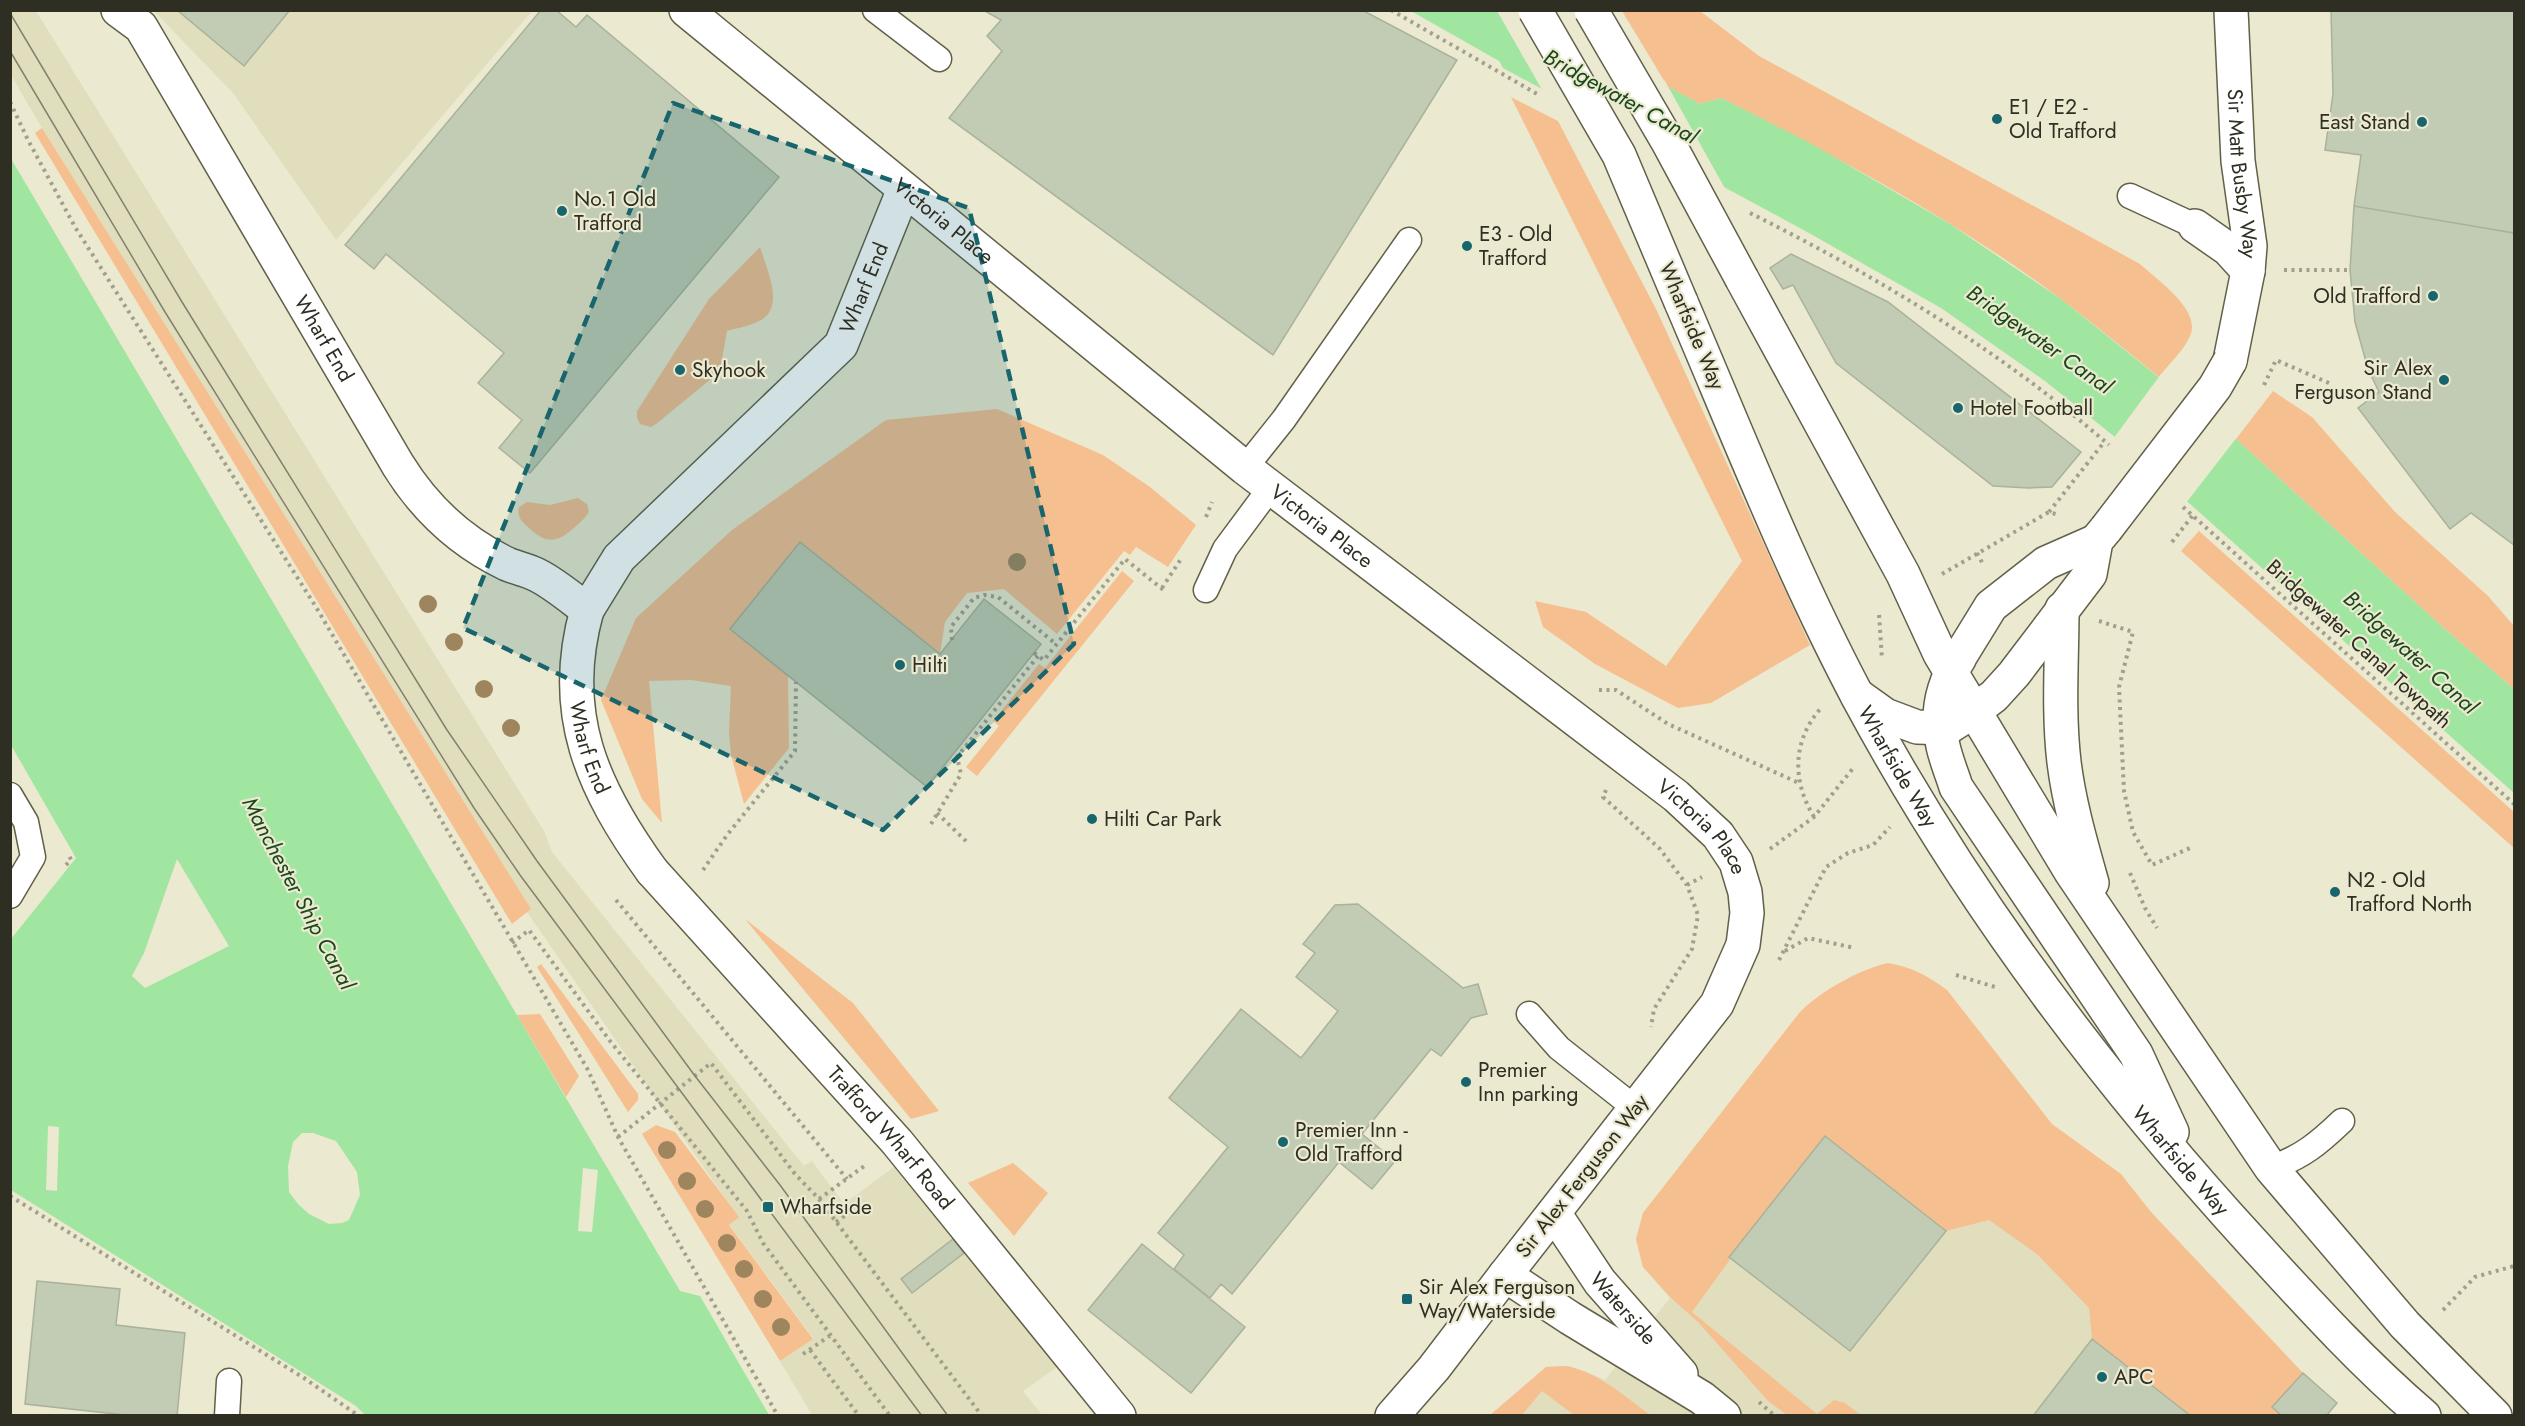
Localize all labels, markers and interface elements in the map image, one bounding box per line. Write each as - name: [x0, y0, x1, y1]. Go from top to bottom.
- water label: Bridgewater Canal: [1538, 40, 1705, 152]
- street label: Sir Matt Busby Way: [2220, 88, 2265, 260]
- place label: E1 / E2 - Old Trafford: [2009, 92, 2117, 146]
- place label: East Stand: [2319, 107, 2410, 137]
- marker: E1 / E2 - Old Trafford: [1990, 112, 2004, 126]
- marker: East Stand: [2415, 115, 2429, 129]
- street label: Victoria Place: [887, 171, 1001, 272]
- place label: No.1 Old Trafford: [574, 184, 656, 238]
- marker: No.1 Old Trafford: [555, 204, 569, 218]
- place label: E3 - Old Trafford: [1479, 219, 1552, 273]
- street label: Wharf End: [832, 238, 896, 338]
- marker: E3 - Old Trafford: [1460, 239, 1474, 253]
- street label: Wharfside Way: [1652, 258, 1733, 395]
- water label: Bridgewater Canal: [1961, 277, 2120, 402]
- place label: Old Trafford: [2313, 281, 2421, 311]
- marker: Old Trafford: [2426, 289, 2440, 303]
- street label: Wharf End: [287, 290, 361, 388]
- place label: Sir Alex Ferguson Stand: [2295, 353, 2432, 407]
- place label: Skyhook: [692, 355, 766, 385]
- marker: Skyhook: [673, 363, 687, 377]
- marker: Sir Alex Ferguson Stand: [2437, 373, 2451, 387]
- place label: Hotel Football: [1970, 393, 2093, 423]
- marker: Hotel Football: [1951, 401, 1965, 415]
- street label: Victoria Place: [1264, 477, 1380, 575]
- street label: Bridgewater Canal Towpath: [2261, 554, 2457, 734]
- water label: Bridgewater Canal: [2338, 585, 2484, 719]
- place label: Hilti: [912, 650, 948, 680]
- marker: Hilti: [893, 658, 907, 672]
- street label: Wharf End: [562, 699, 617, 799]
- street label: Wharfside Way: [1850, 700, 1945, 834]
- street label: Victoria Place: [1651, 772, 1754, 878]
- water label: Manchester Ship Canal: [235, 791, 364, 996]
- place label: Hilti Car Park: [1104, 804, 1222, 834]
- marker: Hilti Car Park: [1085, 812, 1099, 826]
- place label: N2 - Old Trafford North: [2347, 865, 2472, 919]
- marker: N2 - Old Trafford North: [2328, 885, 2342, 899]
- place label: Premier Inn parking: [1478, 1055, 1578, 1109]
- street label: Trafford Wharf Road: [820, 1059, 961, 1216]
- marker: Premier Inn parking: [1459, 1075, 1473, 1089]
- street label: Sir Alex Ferguson Way: [1508, 1087, 1656, 1264]
- street label: Wharfside Way: [2125, 1099, 2237, 1223]
- place label: Premier Inn - Old Trafford: [1295, 1115, 1408, 1169]
- marker: Premier Inn - Old Trafford: [1276, 1135, 1290, 1149]
- place label: Wharfside: [780, 1192, 872, 1222]
- marker: Wharfside: [761, 1200, 775, 1214]
- street label: Waterside: [1583, 1265, 1664, 1352]
- place label: Sir Alex Ferguson Way/Waterside: [1419, 1272, 1575, 1326]
- marker: Sir Alex Ferguson Way/Waterside: [1400, 1292, 1414, 1306]
- place label: APC: [2114, 1362, 2154, 1392]
- marker: APC: [2095, 1370, 2109, 1384]

